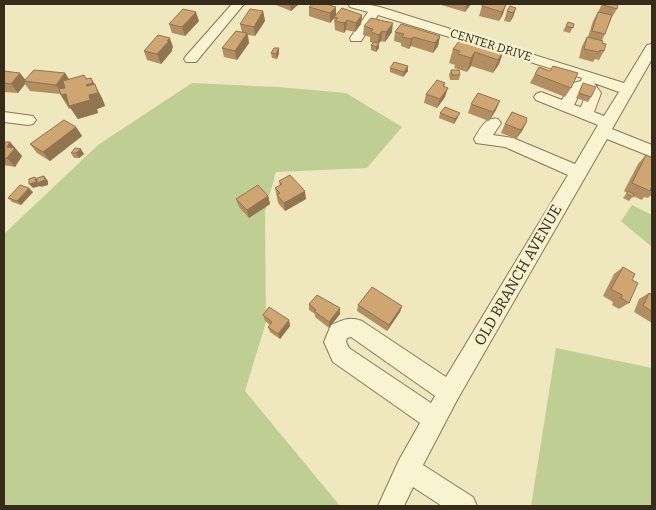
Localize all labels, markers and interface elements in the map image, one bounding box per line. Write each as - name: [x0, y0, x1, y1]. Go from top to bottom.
- street label: CENTER DRIVE: [448, 26, 534, 64]
- street label: OLD BRANCH AVENUE: [470, 201, 566, 349]

